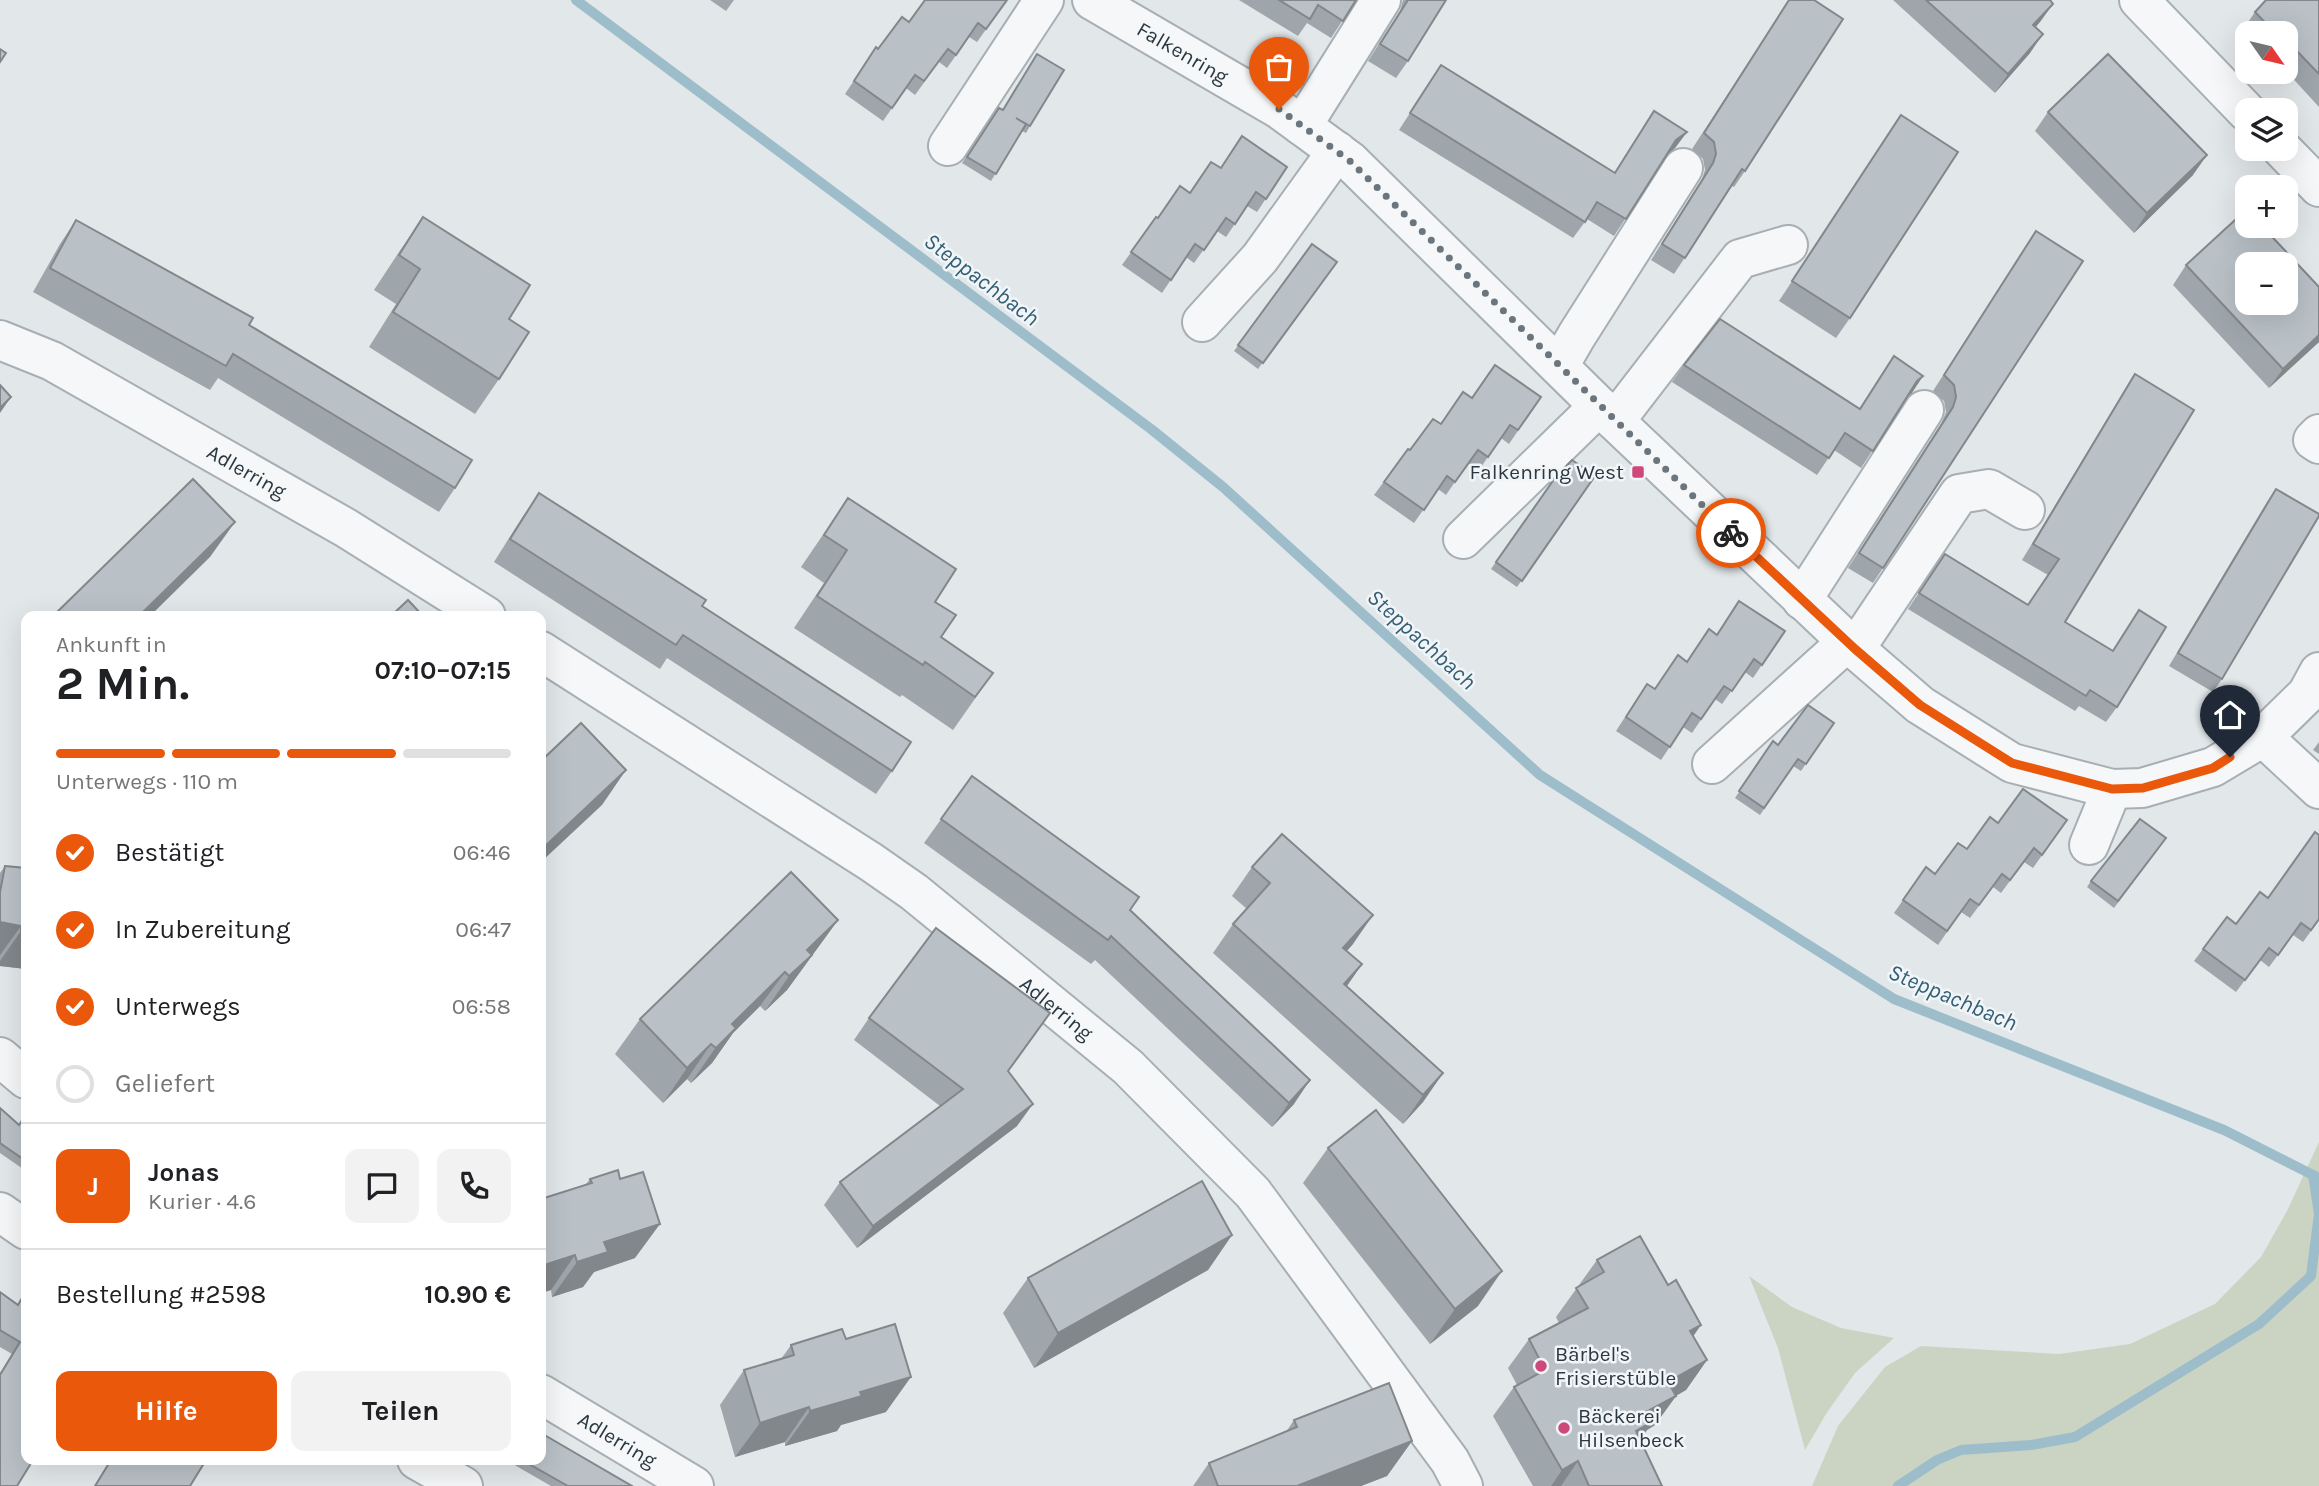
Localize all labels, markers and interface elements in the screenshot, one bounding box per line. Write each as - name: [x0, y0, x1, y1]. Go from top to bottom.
- street label: Falkenring: [1133, 17, 1233, 89]
- north arrow: [2235, 21, 2298, 84]
- map controls: [2235, 21, 2298, 315]
- pin: [1249, 37, 1309, 109]
- icon: bag: [1260, 48, 1298, 86]
- button: layers: [2235, 98, 2298, 161]
- button: +: [2235, 175, 2298, 238]
- water label: Steppachbach: [919, 227, 1045, 331]
- button: −: [2235, 252, 2298, 315]
- street label: Adlerring: [203, 440, 291, 504]
- place label: Falkenring West: [1470, 460, 1624, 484]
- marker: Falkenring West: [1630, 464, 1646, 480]
- courier: [1696, 498, 1766, 568]
- icon: bike: [1712, 514, 1750, 552]
- water label: Steppachbach: [1362, 583, 1482, 695]
- text: Ankunft in: [56, 631, 167, 658]
- text: 07:10–07:15: [374, 655, 511, 686]
- text: 2 Min.: [56, 657, 189, 711]
- pin: [2200, 685, 2260, 757]
- icon: home: [2211, 696, 2249, 734]
- text: Unterwegs · 110 m: [56, 768, 238, 795]
- icon: check: [56, 834, 94, 872]
- text: Bestätigt: [115, 837, 224, 868]
- text: 06:46: [453, 839, 511, 866]
- icon: check: [56, 911, 94, 949]
- text: In Zubereitung: [115, 914, 290, 945]
- text: 06:47: [455, 916, 511, 943]
- water label: Steppachbach: [1884, 958, 2021, 1037]
- street label: Adlerring: [1015, 972, 1098, 1045]
- icon: check: [56, 988, 94, 1026]
- text: Unterwegs: [115, 991, 241, 1022]
- text: 06:58: [452, 993, 511, 1020]
- text: Geliefert: [115, 1068, 215, 1099]
- button: chat: [345, 1149, 419, 1223]
- button: phone: [437, 1149, 511, 1223]
- text: Jonas: [148, 1157, 219, 1188]
- text: J: [87, 1171, 99, 1202]
- text: Kurier · 4.6: [148, 1188, 256, 1215]
- text: Bestellung #2598: [56, 1279, 266, 1310]
- text: 10.90 €: [424, 1279, 511, 1310]
- place label: Bärbel's Frisierstüble: [1555, 1342, 1676, 1390]
- marker: Bärbel's Frisierstüble: [1533, 1358, 1549, 1374]
- button: Hilfe: [56, 1371, 277, 1451]
- button: Teilen: [291, 1371, 511, 1451]
- place label: Bäckerei Hilsenbeck: [1578, 1404, 1685, 1452]
- street label: Adlerring: [574, 1407, 661, 1473]
- marker: Bäckerei Hilsenbeck: [1556, 1420, 1572, 1436]

